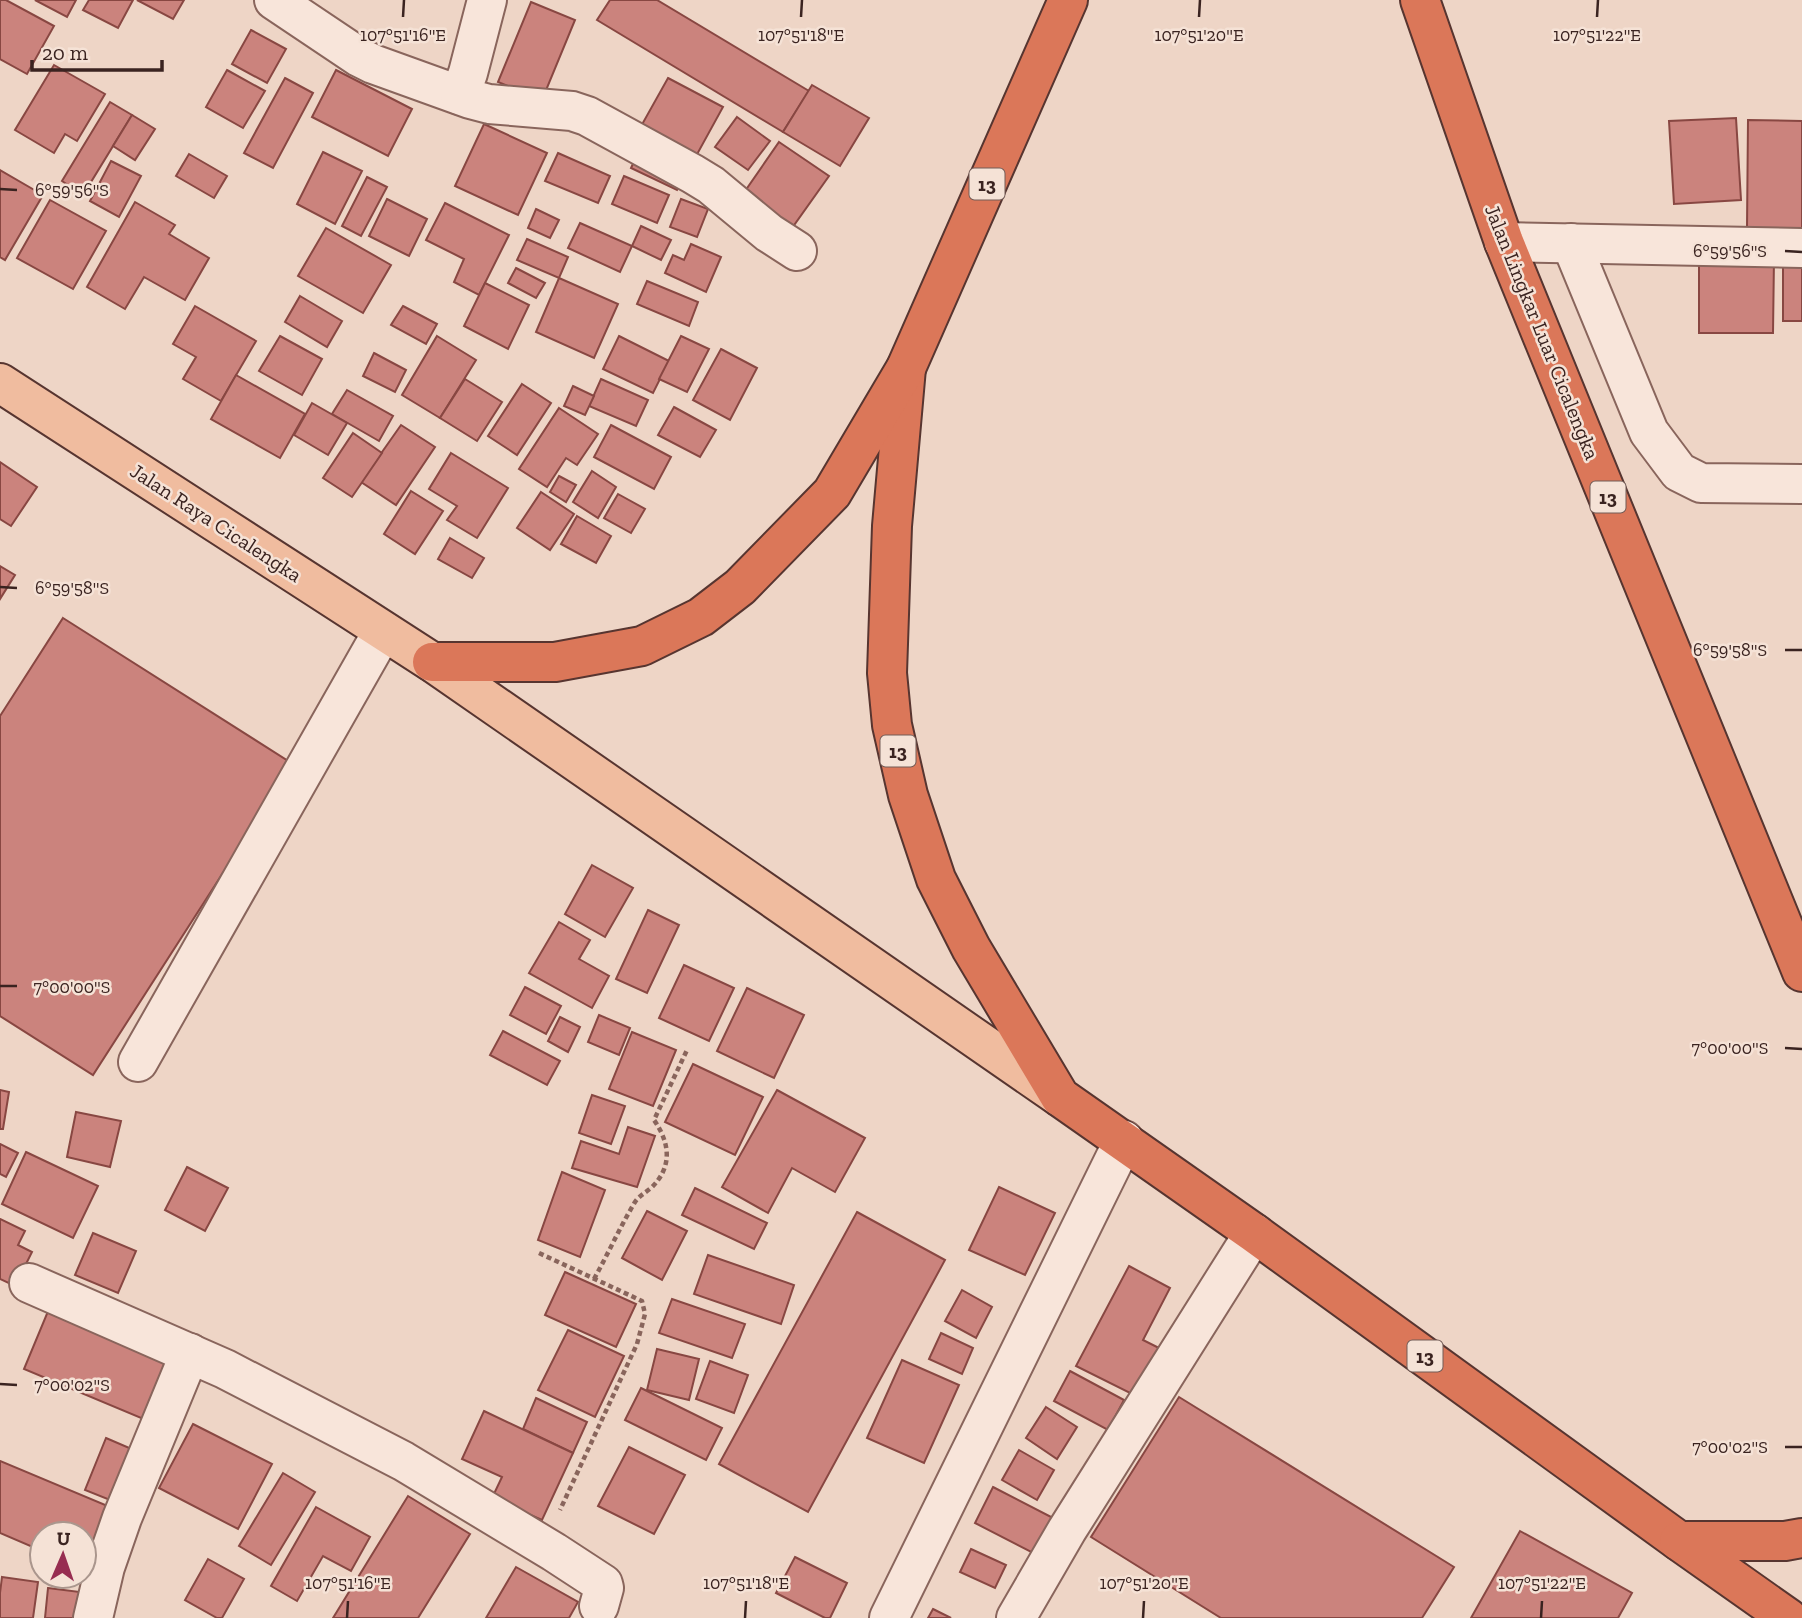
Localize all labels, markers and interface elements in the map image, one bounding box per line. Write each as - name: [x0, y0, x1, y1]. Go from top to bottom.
- text: 107°51'16"E: [360, 24, 446, 46]
- text: 107°51'18"E: [758, 24, 844, 46]
- text: 107°51'20"E: [1155, 24, 1243, 46]
- text: 107°51'22"E: [1553, 24, 1641, 46]
- scale bar: [32, 28, 161, 72]
- text: 20 m: [42, 40, 88, 65]
- road number: 13: [970, 168, 1004, 200]
- text: 6°59'56"S: [35, 179, 109, 201]
- street label: Jalan Lingkar Luar Cicalengka: [1480, 201, 1605, 463]
- text: 6°59'56"S: [1693, 240, 1767, 262]
- street label: Jalan Raya Cicalengka: [126, 458, 307, 587]
- road number: 13: [1590, 482, 1626, 512]
- text: 6°59'58"S: [35, 577, 109, 599]
- text: 6°59'58"S: [1693, 639, 1767, 661]
- road number: 13: [880, 736, 916, 766]
- text: 7°00'00"S: [34, 976, 110, 998]
- text: 7°00'00"S: [1692, 1037, 1768, 1059]
- road number: 13: [1408, 1340, 1442, 1372]
- text: 7°00'02"S: [34, 1374, 110, 1396]
- text: 7°00'02"S: [1692, 1436, 1768, 1458]
- north arrow: [28, 1520, 98, 1590]
- text: U: [56, 1527, 71, 1550]
- text: 107°51'16"E: [305, 1572, 391, 1594]
- text: 107°51'18"E: [703, 1572, 789, 1594]
- text: 107°51'20"E: [1100, 1572, 1188, 1594]
- text: 107°51'22"E: [1498, 1572, 1586, 1594]

